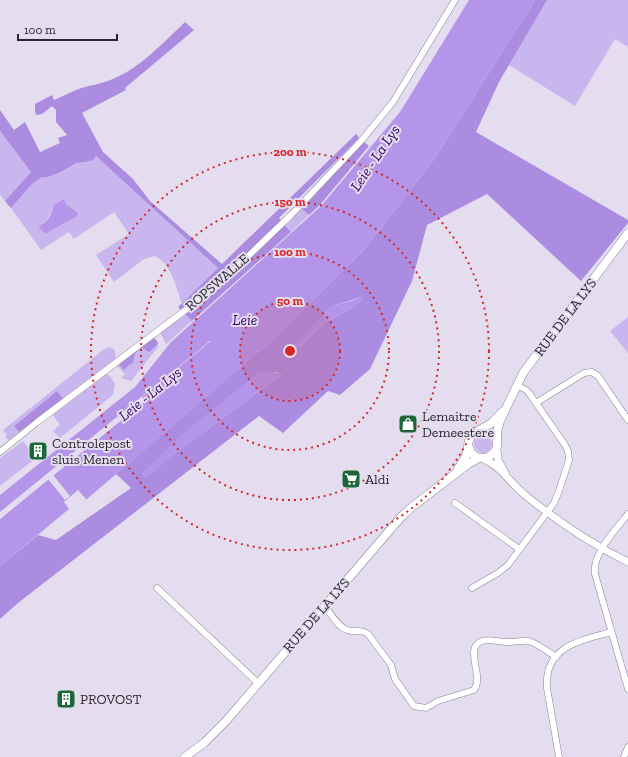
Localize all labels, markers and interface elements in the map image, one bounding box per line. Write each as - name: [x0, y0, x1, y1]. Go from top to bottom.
- scale bar: [18, 16, 117, 42]
- text: 100 m: [24, 23, 56, 37]
- water label: Leie - La Lys: [346, 121, 404, 195]
- text: 200 m: [273, 145, 307, 159]
- text: 150 m: [275, 195, 306, 209]
- text: 100 m: [274, 245, 306, 259]
- street label: ROPSWALLE: [182, 250, 253, 315]
- street label: RUE DE LA LYS: [531, 275, 600, 360]
- text: 50 m: [277, 294, 303, 308]
- water label: Leie: [233, 311, 257, 329]
- centre of rings: [283, 344, 297, 358]
- water label: Leie - La Lys: [115, 363, 185, 425]
- place label: Lemaitre Demeestere: [422, 408, 494, 441]
- shop icon: Lemaitre Demeestere: [397, 413, 419, 435]
- place label: Controlepost sluis Menen: [52, 435, 132, 468]
- building icon: Controlepost sluis Menen: [27, 440, 49, 462]
- supermarket icon: Aldi: [340, 468, 362, 490]
- place label: Aldi: [365, 471, 389, 488]
- street label: RUE DE LA LYS: [279, 575, 353, 656]
- building icon: PROVOST: [55, 688, 77, 710]
- place label: PROVOST: [80, 691, 142, 708]

